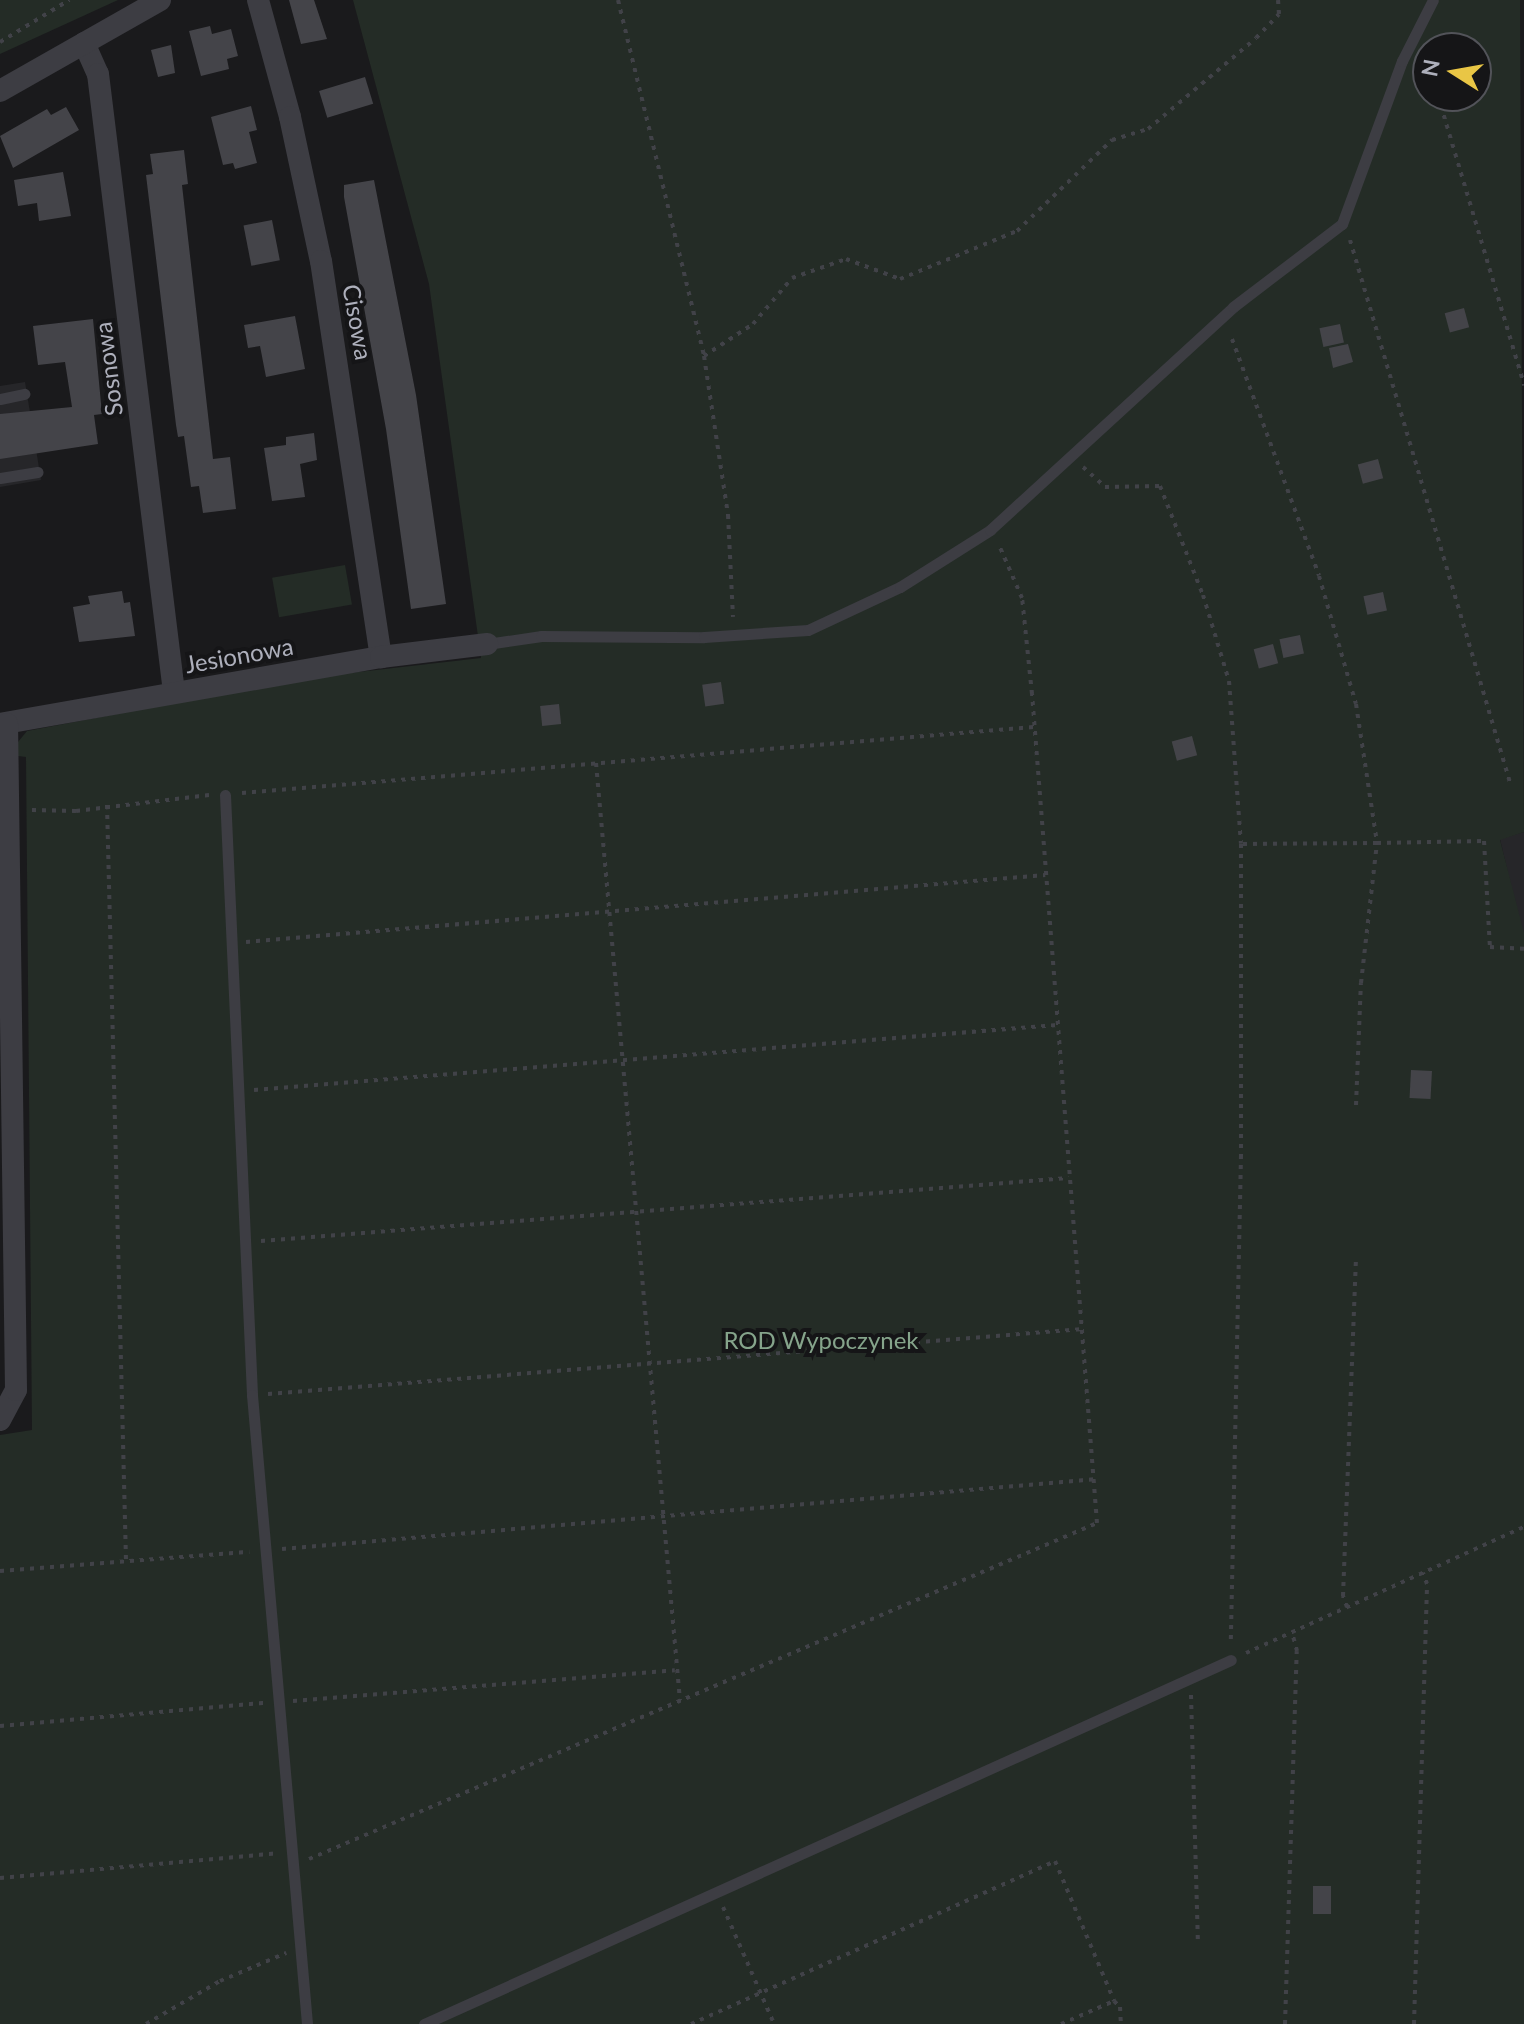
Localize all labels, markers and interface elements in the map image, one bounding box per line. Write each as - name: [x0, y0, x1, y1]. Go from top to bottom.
- north arrow: [1412, 32, 1492, 112]
- text: N: [1415, 57, 1445, 79]
- street label: Cisowa: [337, 282, 379, 362]
- street label: Sosnowa: [88, 320, 128, 418]
- street label: Jesionowa: [183, 631, 295, 679]
- park label: ROD Wypoczynek: [723, 1326, 919, 1354]

